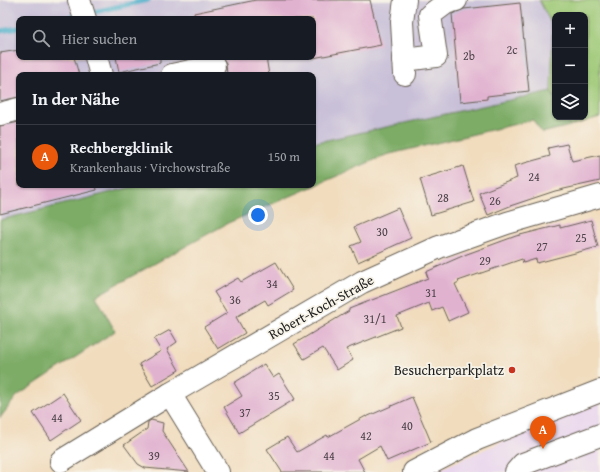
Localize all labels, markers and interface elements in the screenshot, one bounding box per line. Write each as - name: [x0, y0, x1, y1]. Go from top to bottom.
- map controls: [552, 12, 588, 120]
- button: +: [552, 12, 588, 48]
- search box: [16, 16, 316, 60]
- icon: search: [30, 27, 52, 49]
- text: Hier suchen: [62, 28, 137, 49]
- house number: 2c: [506, 41, 518, 58]
- house number: 2b: [463, 47, 475, 64]
- button: −: [552, 48, 588, 84]
- button: layers: [552, 84, 588, 120]
- text: In der Nähe: [32, 86, 120, 111]
- text: Rechbergklinik: [70, 137, 172, 158]
- text: A: [41, 147, 49, 166]
- text: 150 m: [268, 147, 300, 166]
- text: Krankenhaus · Virchowstraße: [70, 158, 230, 177]
- house number: 24: [528, 168, 540, 185]
- house number: 28: [437, 189, 449, 206]
- house number: 26: [489, 192, 501, 209]
- your location: [248, 205, 268, 225]
- house number: 30: [376, 223, 388, 240]
- house number: 25: [575, 229, 587, 246]
- house number: 27: [536, 238, 548, 255]
- house number: 29: [479, 252, 491, 269]
- street label: Robert-Koch-Straße: [265, 270, 378, 344]
- house number: 34: [266, 275, 278, 292]
- house number: 31: [425, 284, 437, 301]
- house number: 36: [229, 291, 241, 308]
- house number: 31/1: [364, 310, 387, 327]
- place label: Besucherparkplatz: [394, 360, 504, 380]
- marker: Besucherparkplatz: [507, 365, 517, 375]
- house number: 35: [268, 387, 280, 404]
- house number: 37: [239, 404, 251, 421]
- house number: 44: [51, 409, 63, 426]
- pin: A: [530, 416, 556, 449]
- house number: 40: [401, 417, 413, 434]
- house number: 42: [360, 427, 372, 444]
- house number: 39: [148, 447, 160, 464]
- house number: 44: [323, 447, 335, 464]

